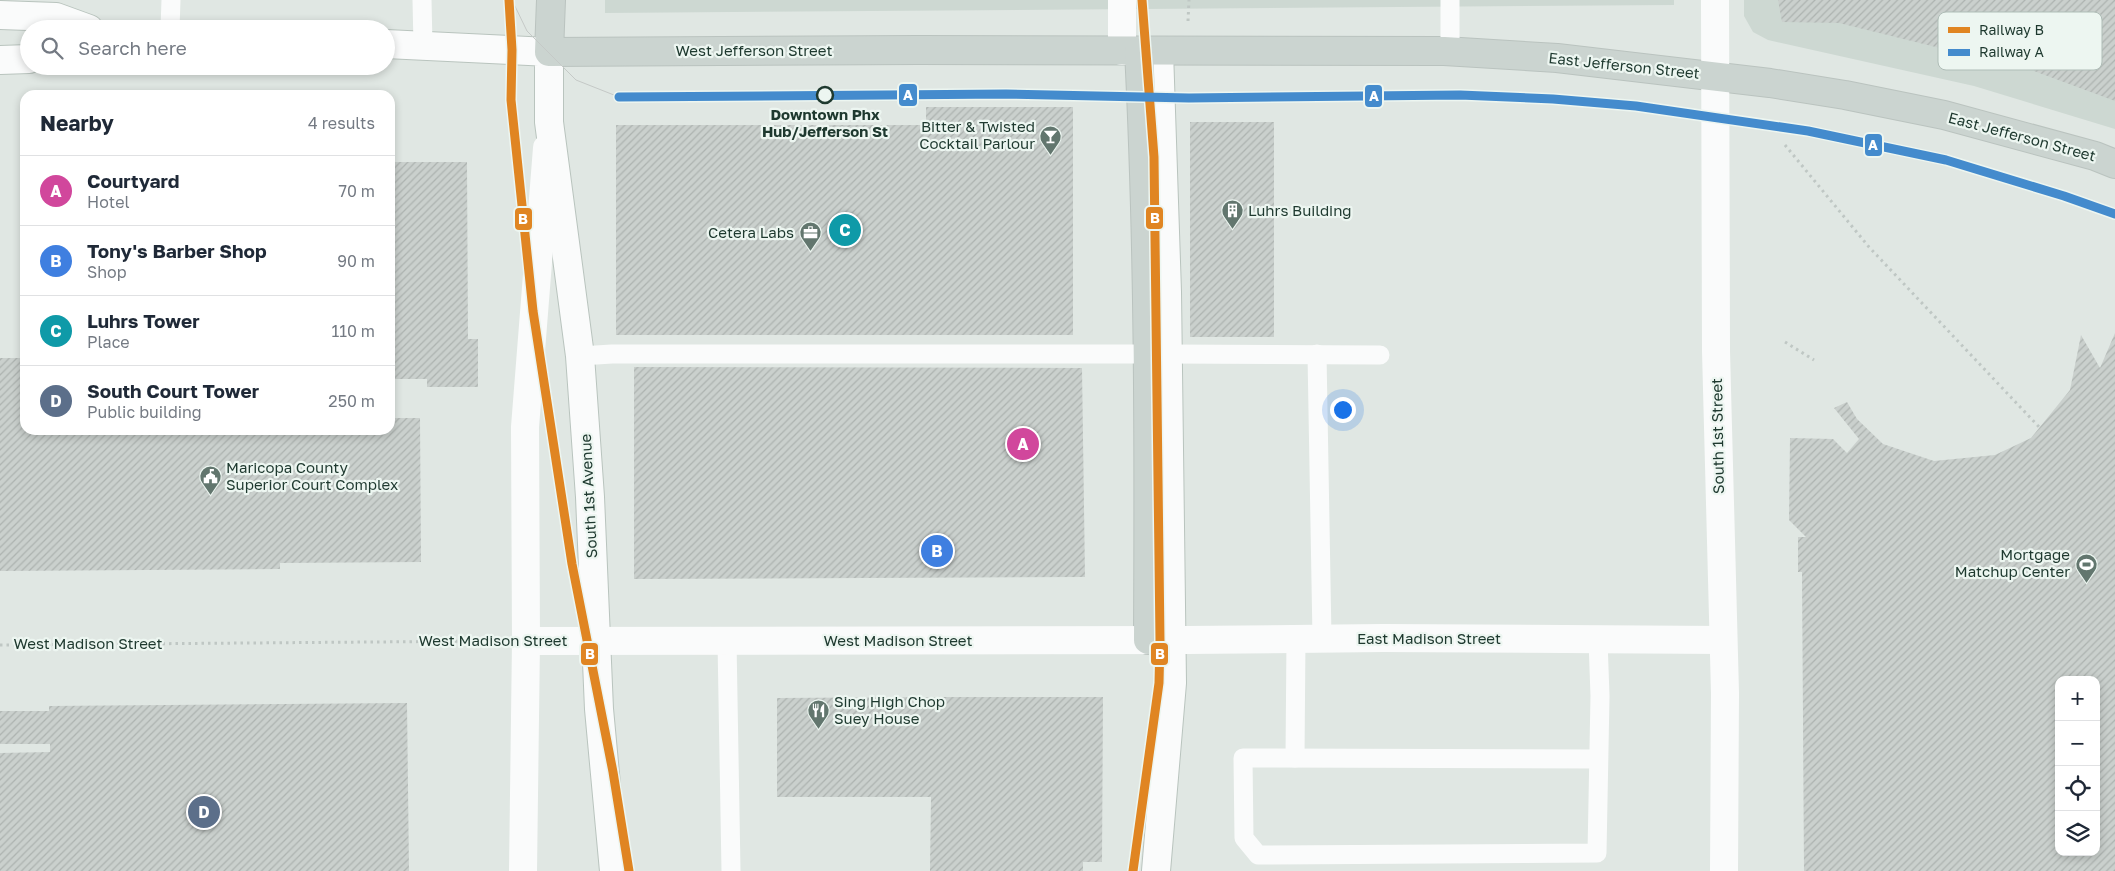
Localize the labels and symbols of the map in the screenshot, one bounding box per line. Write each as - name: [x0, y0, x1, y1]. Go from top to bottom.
- legend: [1938, 12, 2102, 70]
- text: Railway B: [1979, 21, 2044, 38]
- street label: West Jefferson Street: [676, 41, 832, 59]
- text: Railway A: [1979, 43, 2044, 60]
- street label: East Jefferson Street: [1548, 48, 1701, 82]
- line badge: A: [898, 83, 918, 107]
- line badge: A: [1364, 84, 1383, 108]
- marker: Downtown Phx Hub/Jefferson St: [816, 86, 834, 104]
- text: A: [903, 86, 913, 103]
- text: A: [1369, 87, 1379, 104]
- place label: Downtown Phx Hub/Jefferson St: [762, 105, 888, 140]
- street label: East Jefferson Street: [1947, 108, 2098, 164]
- place label: Bitter & Twisted Cocktail Parlour: [919, 117, 1035, 152]
- bar icon: Bitter & Twisted Cocktail Parlour: [1039, 124, 1063, 155]
- line badge: A: [1864, 133, 1883, 157]
- text: A: [1868, 136, 1878, 153]
- building icon: Luhrs Building: [1220, 199, 1244, 230]
- place label: Luhrs Building: [1248, 201, 1352, 219]
- line badge: B: [1145, 206, 1164, 230]
- line badge: B: [514, 207, 533, 231]
- text: B: [1150, 209, 1160, 226]
- text: B: [518, 210, 528, 227]
- pin: C: [829, 211, 861, 249]
- office icon: Cetera Labs: [798, 221, 822, 252]
- place label: Cetera Labs: [708, 223, 794, 241]
- street label: South 1st Street: [1707, 378, 1727, 494]
- your location: [1330, 397, 1356, 423]
- pin: A: [1007, 425, 1039, 463]
- street label: South 1st Avenue: [576, 433, 600, 559]
- place label: Maricopa County Superior Court Complex: [226, 458, 398, 493]
- public building icon: Maricopa County Superior Court Complex: [198, 465, 222, 496]
- pin: B: [921, 532, 953, 570]
- place label: Mortgage Matchup Center: [1955, 545, 2070, 580]
- sports icon: Mortgage Matchup Center: [2074, 552, 2098, 583]
- street label: East Madison Street: [1357, 629, 1501, 647]
- street label: West Madison Street: [418, 631, 568, 649]
- street label: West Madison Street: [823, 631, 973, 649]
- street label: West Madison Street: [13, 634, 163, 652]
- line badge: B: [580, 642, 599, 666]
- line badge: B: [1150, 642, 1169, 666]
- text: B: [585, 645, 595, 662]
- text: B: [1155, 645, 1165, 662]
- place label: Sing High Chop Suey House: [834, 692, 945, 727]
- restaurant icon: Sing High Chop Suey House: [806, 699, 830, 730]
- pin: D: [188, 793, 220, 831]

